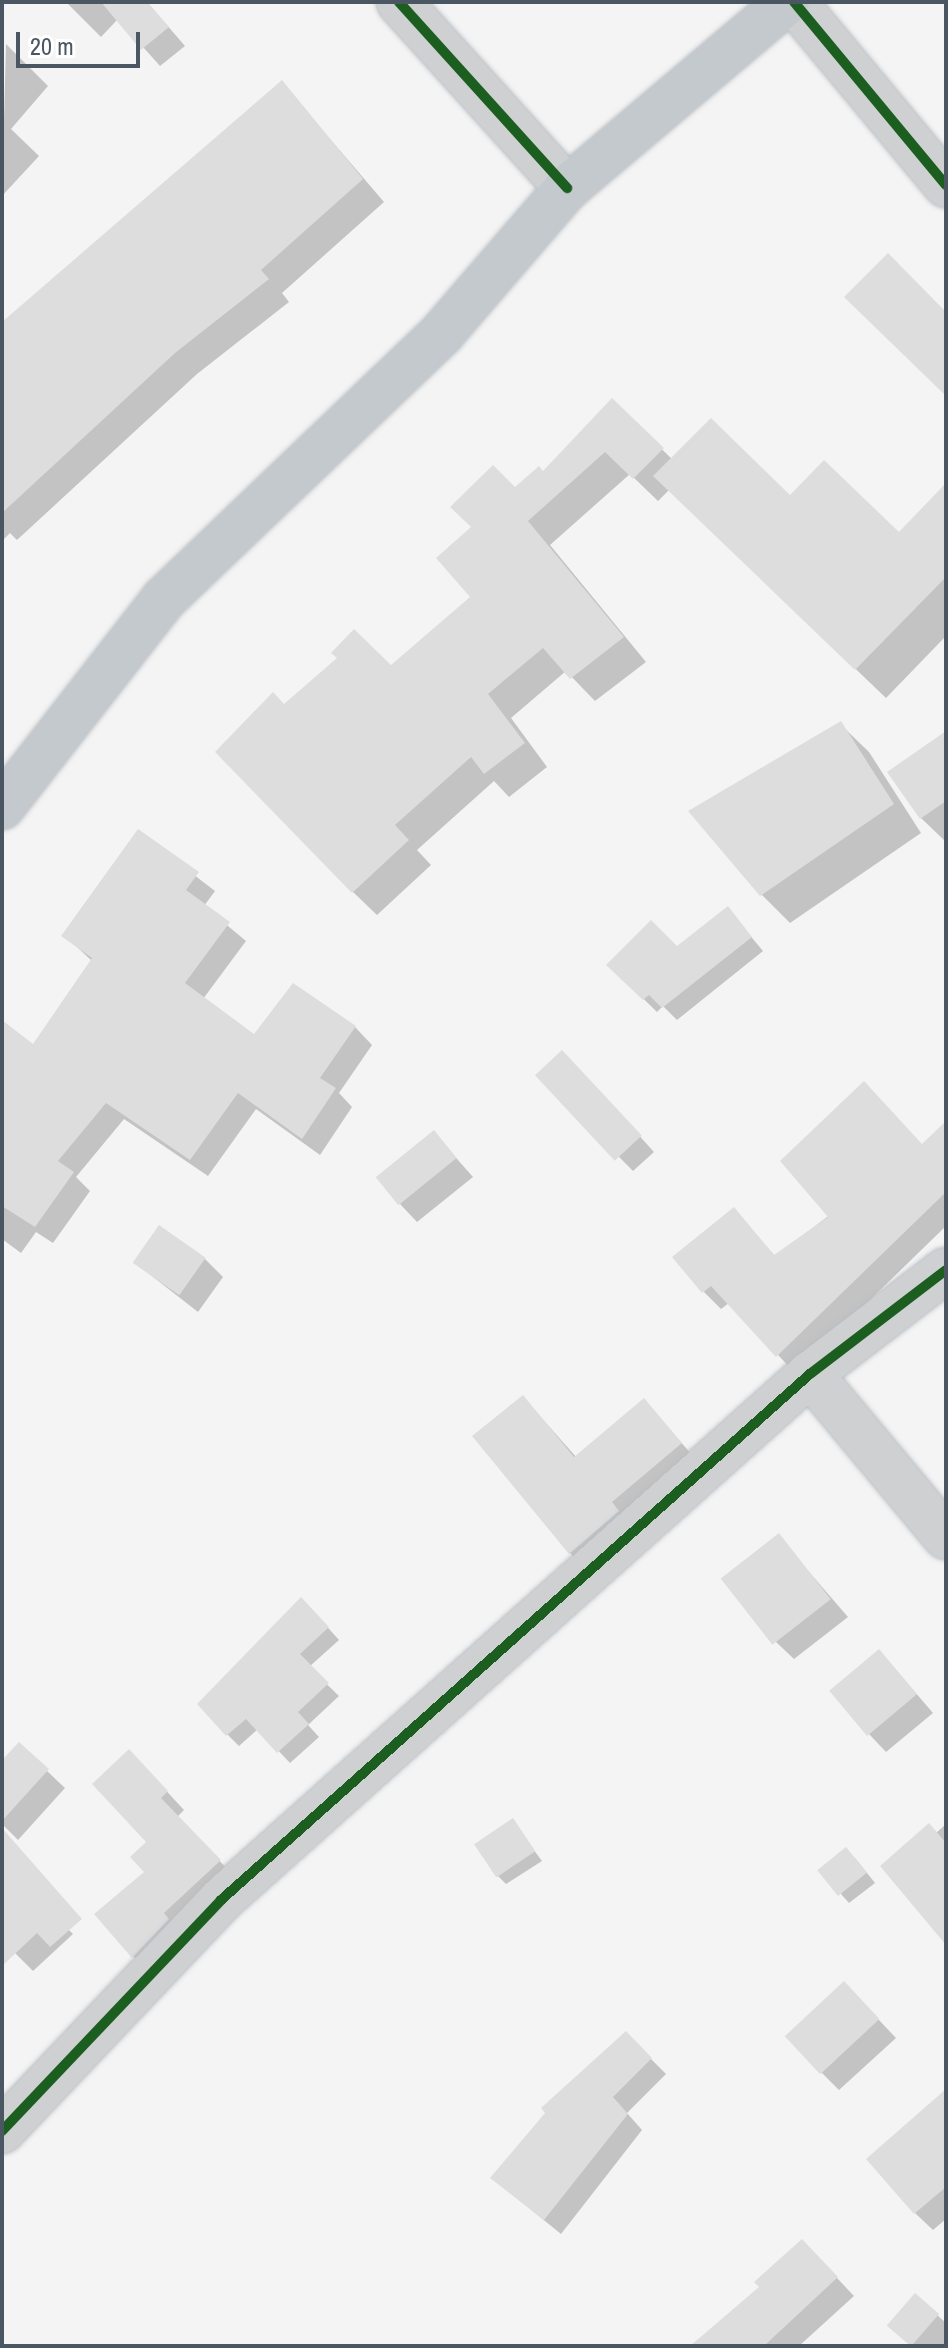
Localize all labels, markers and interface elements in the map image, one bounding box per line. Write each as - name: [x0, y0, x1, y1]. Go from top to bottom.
- scale bar: [20, 16, 144, 66]
- text: 20 m: [30, 30, 74, 62]

